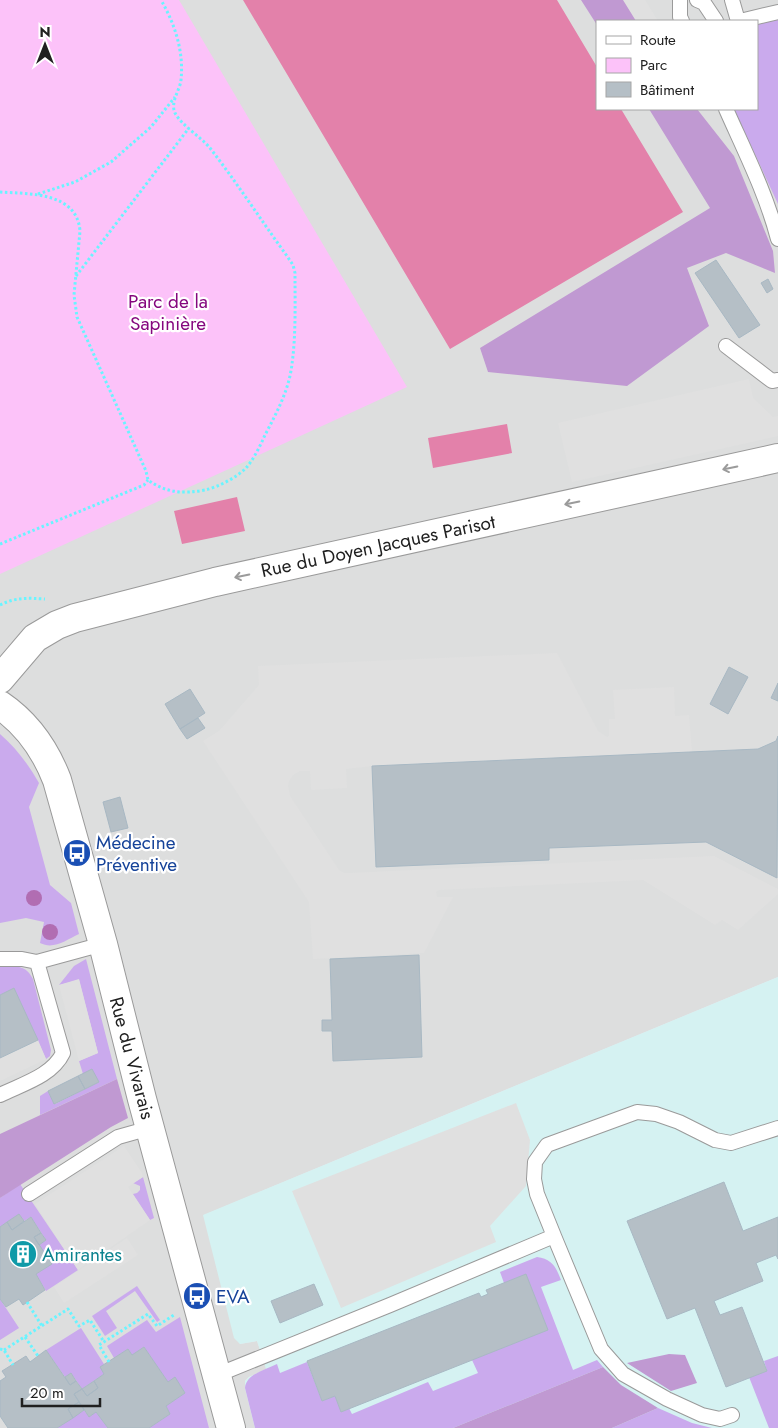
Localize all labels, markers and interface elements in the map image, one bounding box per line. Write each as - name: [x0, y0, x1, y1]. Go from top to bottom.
- north arrow: [20, 20, 70, 70]
- legend: [596, 20, 758, 110]
- text: N: [39, 22, 51, 42]
- text: Route: [640, 29, 676, 51]
- text: Parc: [640, 54, 667, 76]
- text: Bâtiment: [640, 79, 694, 101]
- park label: Parc de la Sapinière: [128, 288, 208, 337]
- one-way arrow: [723, 464, 739, 473]
- one-way arrow: [564, 499, 580, 509]
- street label: Rue du Doyen Jacques Parisot: [258, 508, 498, 584]
- one-way arrow: [235, 572, 251, 582]
- place label: Médecine Préventive: [96, 829, 177, 878]
- bus stop icon: Médecine Préventive: [62, 838, 92, 868]
- street label: Rue du Vivarais: [103, 994, 161, 1123]
- building icon: Amirantes: [8, 1239, 38, 1269]
- place label: Amirantes: [42, 1241, 122, 1268]
- bus stop icon: EVA: [182, 1281, 212, 1311]
- place label: EVA: [216, 1283, 250, 1310]
- scale bar: [22, 1376, 100, 1408]
- text: 20 m: [30, 1382, 64, 1404]

